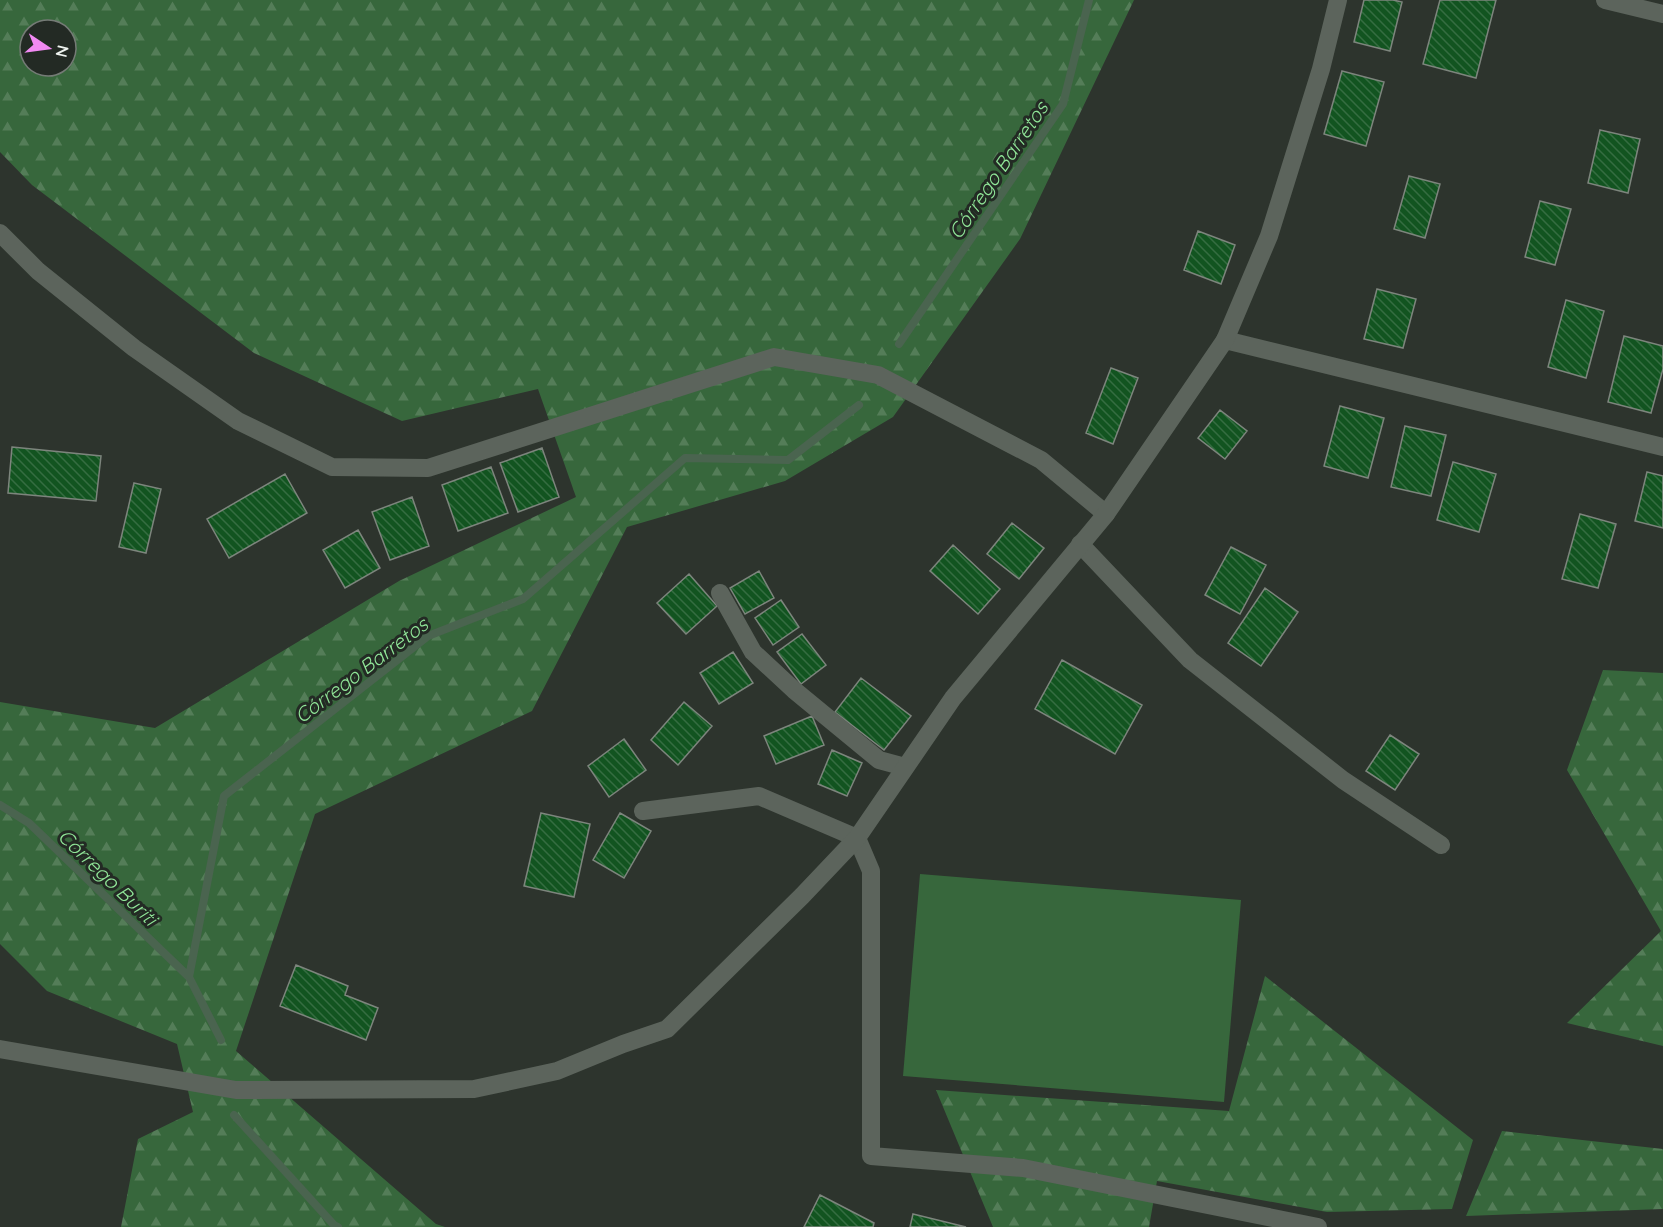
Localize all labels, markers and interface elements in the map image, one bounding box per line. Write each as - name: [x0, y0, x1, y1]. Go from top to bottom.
- north arrow: [18, 18, 78, 78]
- text: N: [52, 43, 74, 59]
- water label: Córrego Barretos: [943, 95, 1054, 244]
- water label: Córrego Barretos: [289, 611, 434, 728]
- water label: Córrego Buriti: [53, 823, 165, 932]

